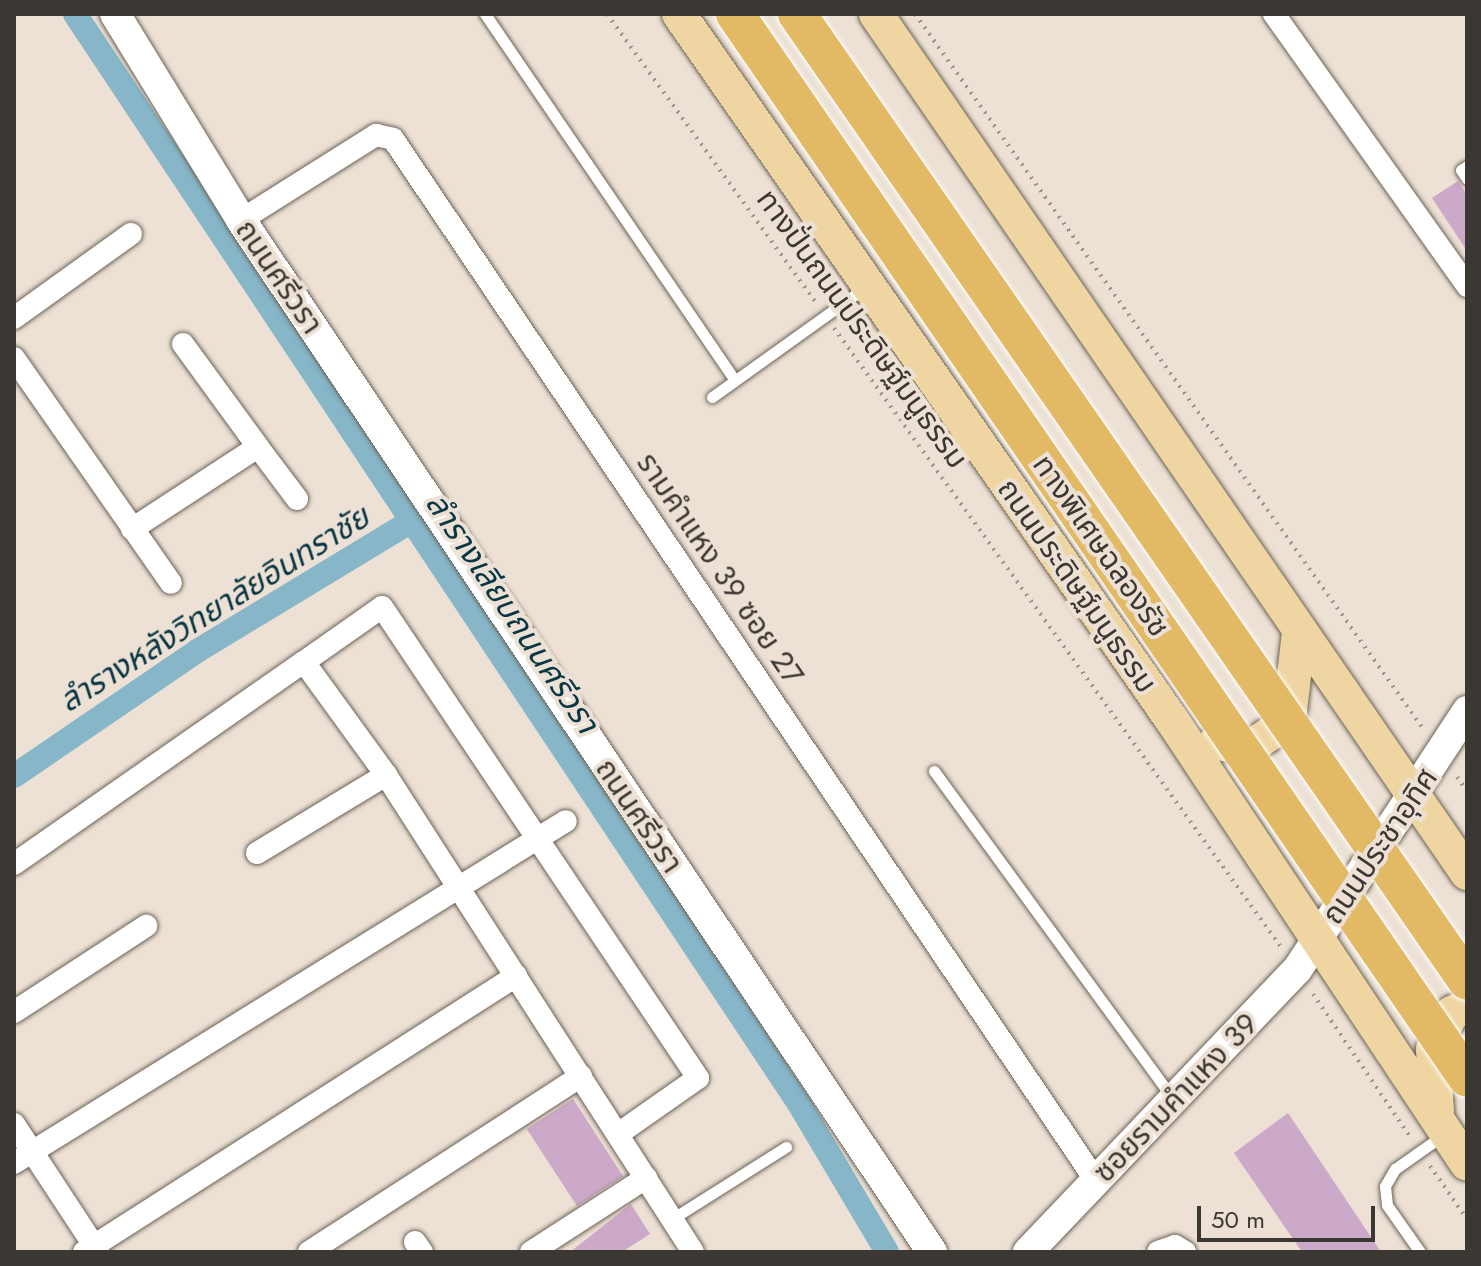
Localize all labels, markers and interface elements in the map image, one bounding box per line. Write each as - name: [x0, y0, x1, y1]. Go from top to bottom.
- street label: ทางปั่นถนนประดิษฐ์มนูธรรม: [749, 183, 975, 475]
- street label: ถนนศรีวรา: [228, 213, 330, 341]
- street label: รามคำแหง 39 ซอย 27: [629, 446, 811, 692]
- street label: ทางพิเศษฉลองรัช: [1025, 448, 1177, 644]
- street label: ถนนประดิษฐ์มนูธรรม: [990, 472, 1164, 700]
- water label: ลำรางเลียบถนนศรีวรา: [417, 486, 607, 740]
- water label: ลำรางหลังวิทยาลัยอินทราชัย: [52, 498, 376, 720]
- street label: ถนนศรีวรา: [588, 752, 690, 880]
- street label: ถนนประชาอุทิศ: [1315, 761, 1445, 931]
- street label: ซอยรามคำแหง 39: [1086, 1006, 1266, 1190]
- scale bar: [1201, 1190, 1379, 1240]
- text: 50 m: [1211, 1202, 1265, 1237]

